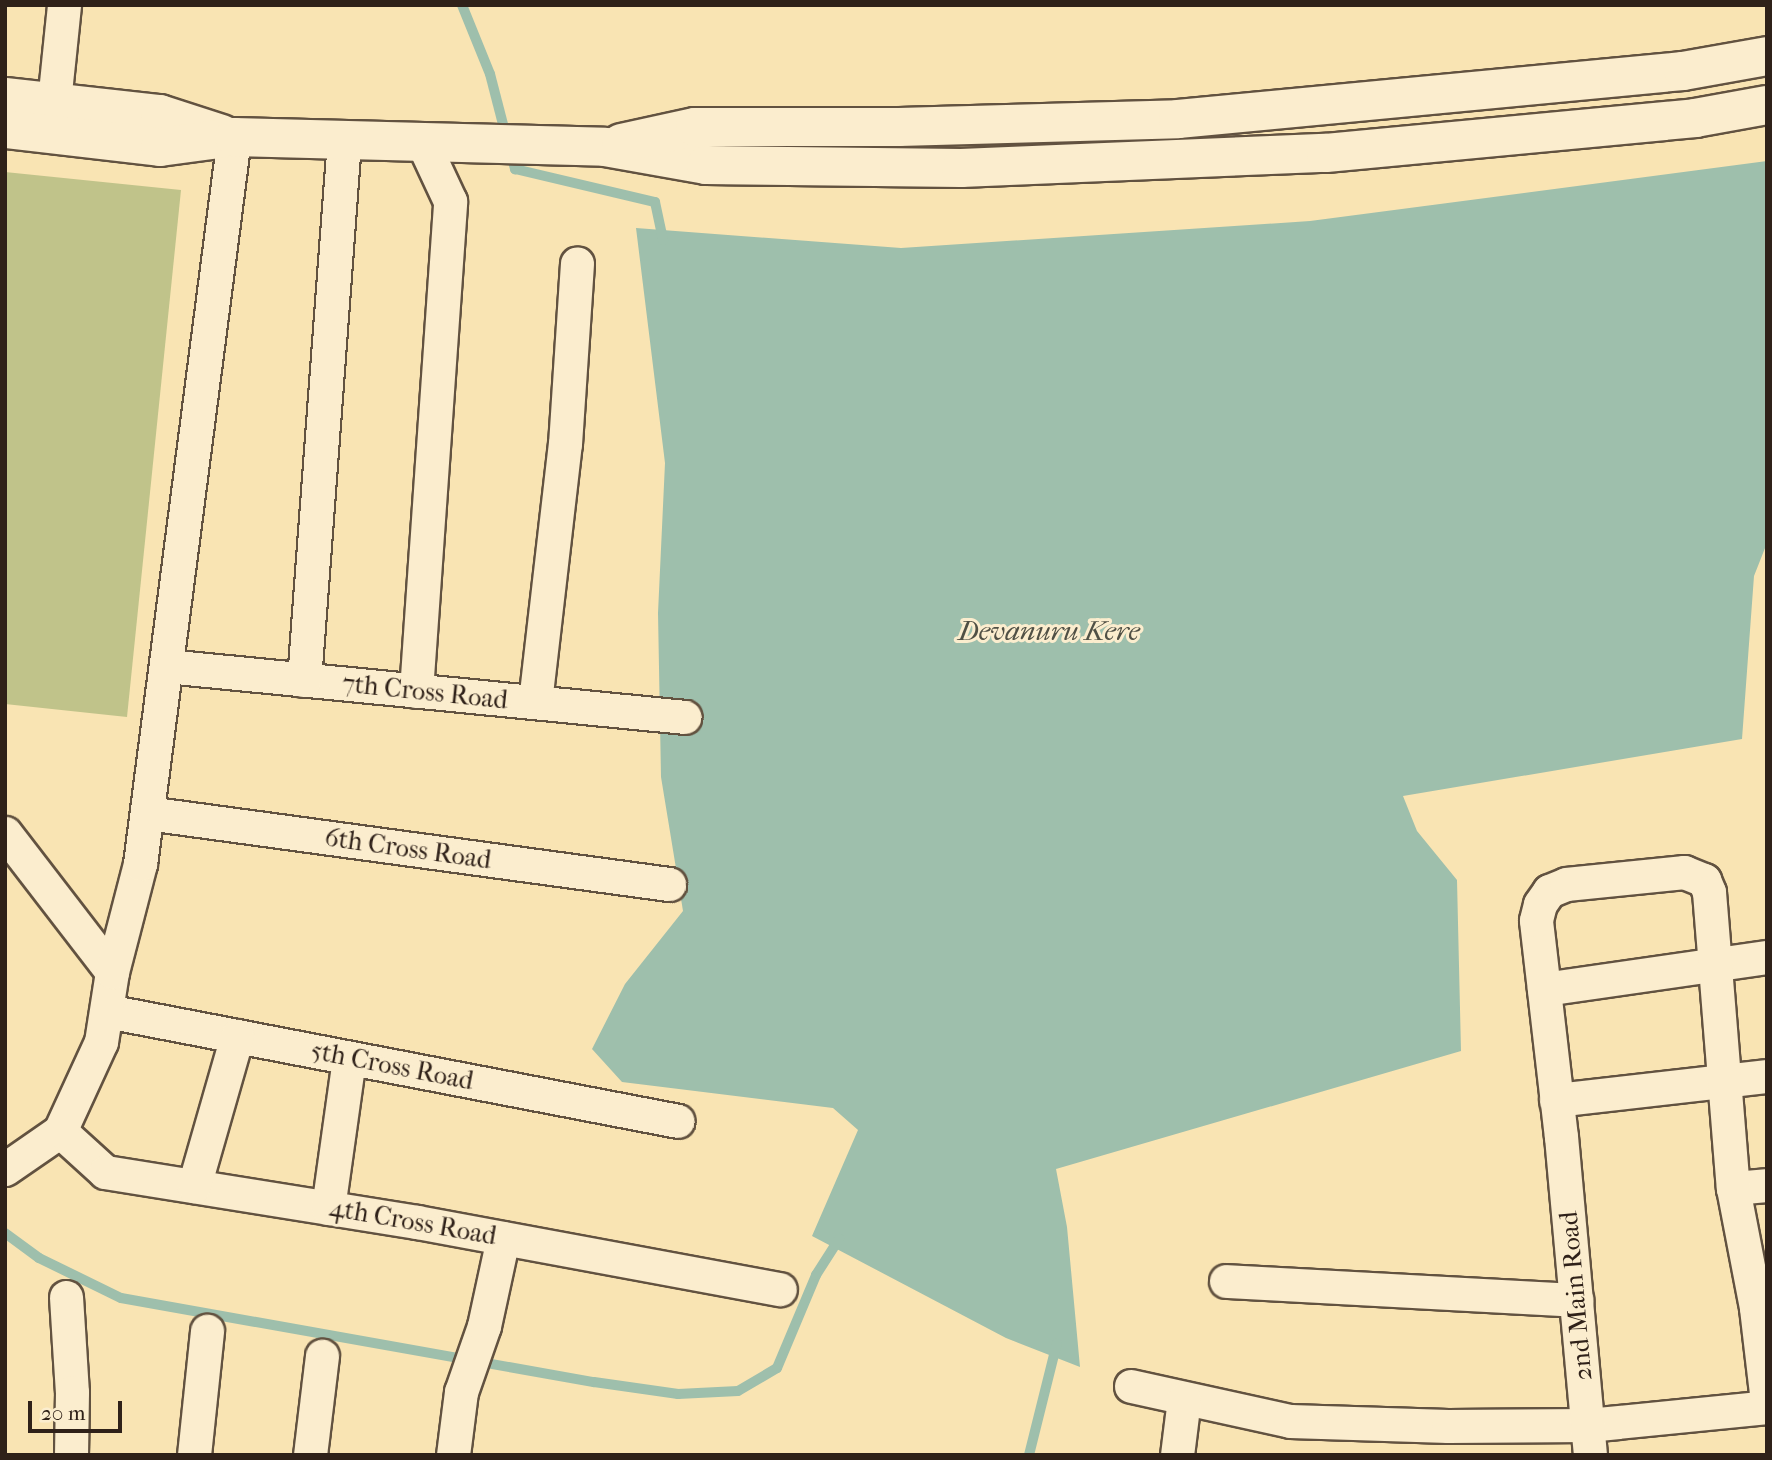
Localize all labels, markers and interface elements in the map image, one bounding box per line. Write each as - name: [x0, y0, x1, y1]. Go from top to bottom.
- water label: Devanuru Kere: [958, 614, 1140, 648]
- street label: 7th Cross Road: [341, 668, 509, 716]
- street label: 6th Cross Road: [323, 822, 493, 876]
- street label: 5th Cross Road: [308, 1035, 476, 1097]
- street label: 4th Cross Road: [327, 1192, 499, 1252]
- street label: 2nd Main Road: [1553, 1210, 1599, 1382]
- scale bar: [32, 1386, 126, 1430]
- text: 20 m: [41, 1401, 85, 1425]

